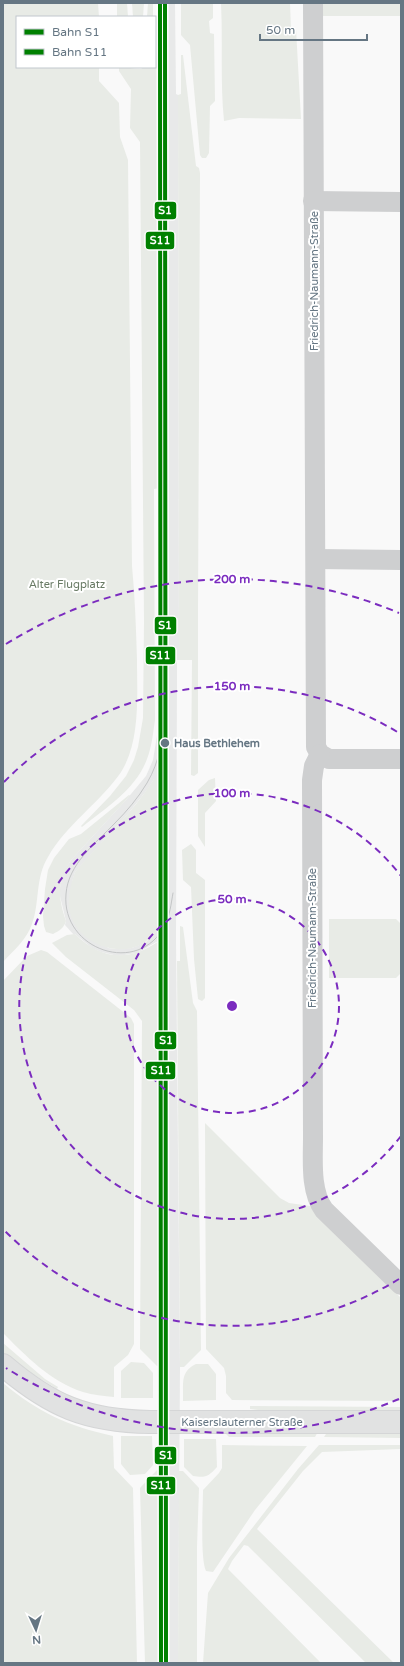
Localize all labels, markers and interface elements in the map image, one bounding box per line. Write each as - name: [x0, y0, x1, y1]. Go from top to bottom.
- legend: [16, 16, 156, 68]
- scale bar: [260, 16, 367, 42]
- text: 50 m: [266, 23, 295, 37]
- text: Bahn S1: [52, 25, 100, 39]
- text: Bahn S11: [52, 45, 107, 59]
- line badge: S1: [154, 201, 177, 220]
- text: S1: [158, 204, 172, 217]
- street label: Friedrich-Naumann-Straße: [308, 211, 321, 351]
- line badge: S11: [145, 231, 175, 250]
- text: S11: [150, 234, 170, 247]
- text: 200 m: [214, 572, 250, 586]
- park label: Alter Flugplatz: [29, 578, 106, 591]
- line badge: S1: [154, 616, 177, 635]
- text: S1: [158, 619, 172, 632]
- line badge: S11: [145, 646, 176, 665]
- text: S11: [150, 649, 170, 662]
- text: 150 m: [214, 679, 250, 693]
- marker: Haus Bethlehem: [159, 737, 171, 749]
- place label: Haus Bethlehem: [174, 737, 260, 750]
- text: 100 m: [214, 786, 250, 800]
- street label: Friedrich-Naumann-Straße: [306, 868, 319, 1008]
- text: 50 m: [217, 892, 247, 906]
- centre of rings: [225, 999, 239, 1013]
- line badge: S1: [154, 1031, 177, 1050]
- text: S1: [159, 1034, 173, 1047]
- line badge: S11: [145, 1061, 176, 1080]
- text: S11: [151, 1064, 171, 1077]
- street label: Kaiserslauterner Straße: [181, 1416, 303, 1429]
- line badge: S1: [154, 1446, 177, 1465]
- text: S1: [159, 1449, 173, 1462]
- line badge: S11: [146, 1476, 176, 1495]
- text: S11: [151, 1479, 171, 1492]
- north arrow: [16, 1610, 56, 1650]
- text: N: [32, 1633, 42, 1646]

